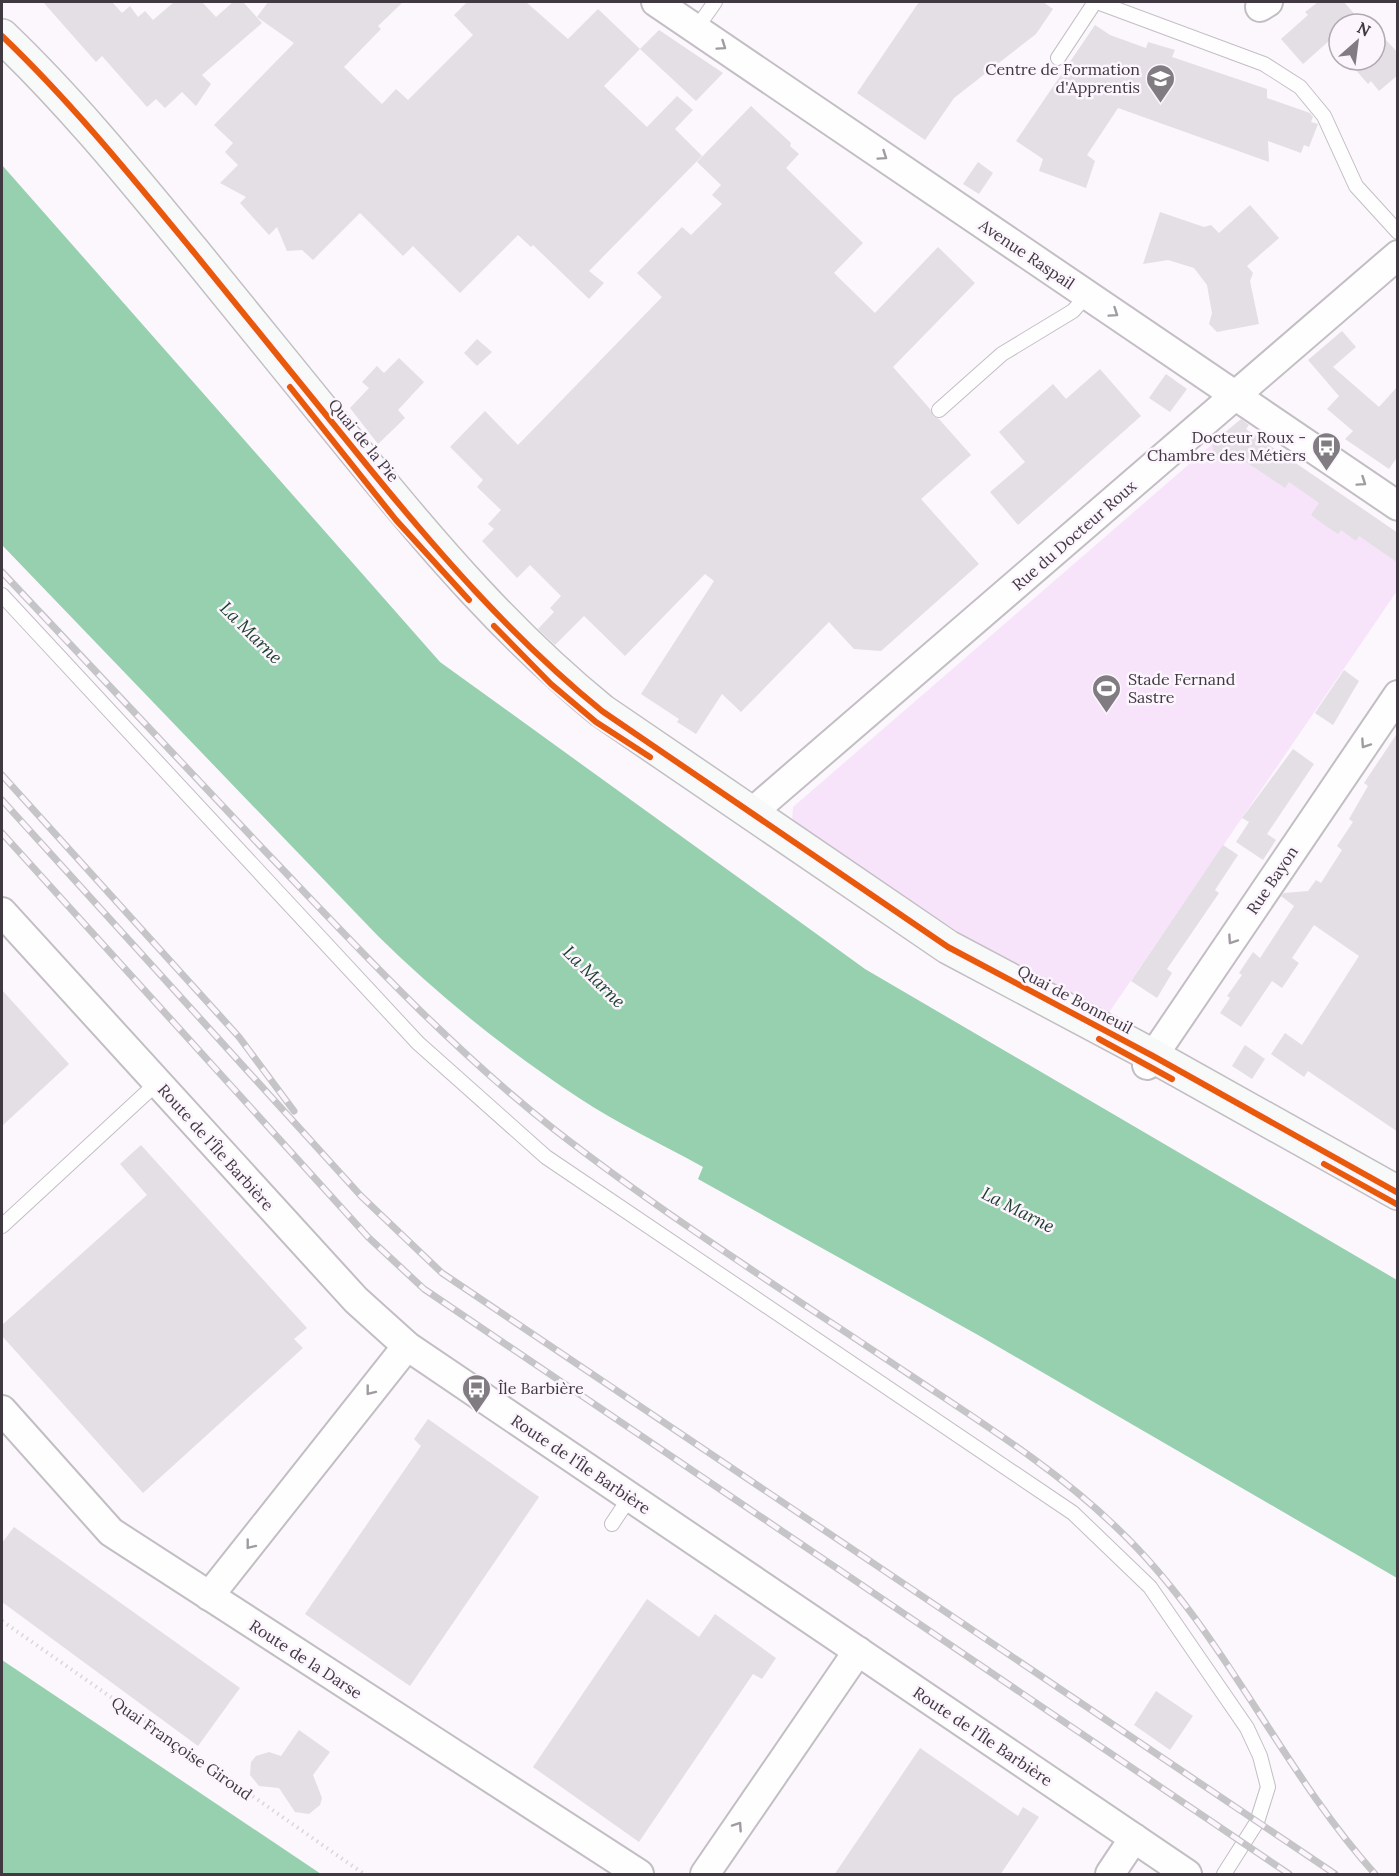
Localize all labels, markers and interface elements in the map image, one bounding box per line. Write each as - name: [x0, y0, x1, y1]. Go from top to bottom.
- north arrow: [1327, 12, 1387, 72]
- text: N: [1354, 17, 1374, 40]
- one-way arrow: [715, 39, 726, 50]
- place label: Centre de Formation d'Apprentis: [985, 59, 1140, 97]
- school or university icon: Centre de Formation d'Apprentis: [1145, 62, 1177, 104]
- one-way arrow: [877, 149, 888, 160]
- street label: Avenue Raspail: [975, 214, 1079, 293]
- one-way arrow: [1107, 306, 1118, 317]
- street label: Quai de la Pie: [324, 394, 404, 486]
- place label: Docteur Roux - Chambre des Métiers: [1147, 427, 1306, 465]
- bus stop icon: Docteur Roux - Chambre des Métiers: [1311, 430, 1343, 472]
- street label: Rue du Docteur Roux: [1008, 475, 1141, 595]
- one-way arrow: [1355, 475, 1366, 486]
- water label: La Marne: [215, 597, 287, 669]
- place label: Stade Fernand Sastre: [1128, 669, 1236, 707]
- sports icon: Stade Fernand Sastre: [1091, 672, 1123, 714]
- one-way arrow: [1361, 737, 1372, 748]
- street label: Rue Bayon: [1242, 842, 1302, 918]
- one-way arrow: [1228, 933, 1239, 944]
- water label: La Marne: [558, 941, 630, 1013]
- street label: Quai de Bonneuil: [1014, 960, 1136, 1038]
- street label: Route de l'Île Barbière: [154, 1079, 278, 1215]
- water label: La Marne: [978, 1181, 1059, 1238]
- bus stop icon: Île Barbière: [461, 1372, 493, 1414]
- place label: Île Barbière: [498, 1378, 584, 1398]
- one-way arrow: [367, 1385, 378, 1396]
- street label: Route de l'Île Barbière: [508, 1410, 655, 1518]
- one-way arrow: [246, 1538, 257, 1549]
- street label: Route de la Darse: [246, 1615, 366, 1703]
- street label: Route de l'Île Barbière: [910, 1682, 1057, 1790]
- street label: Quai Françoise Giroud: [108, 1692, 257, 1804]
- one-way arrow: [731, 1822, 742, 1833]

